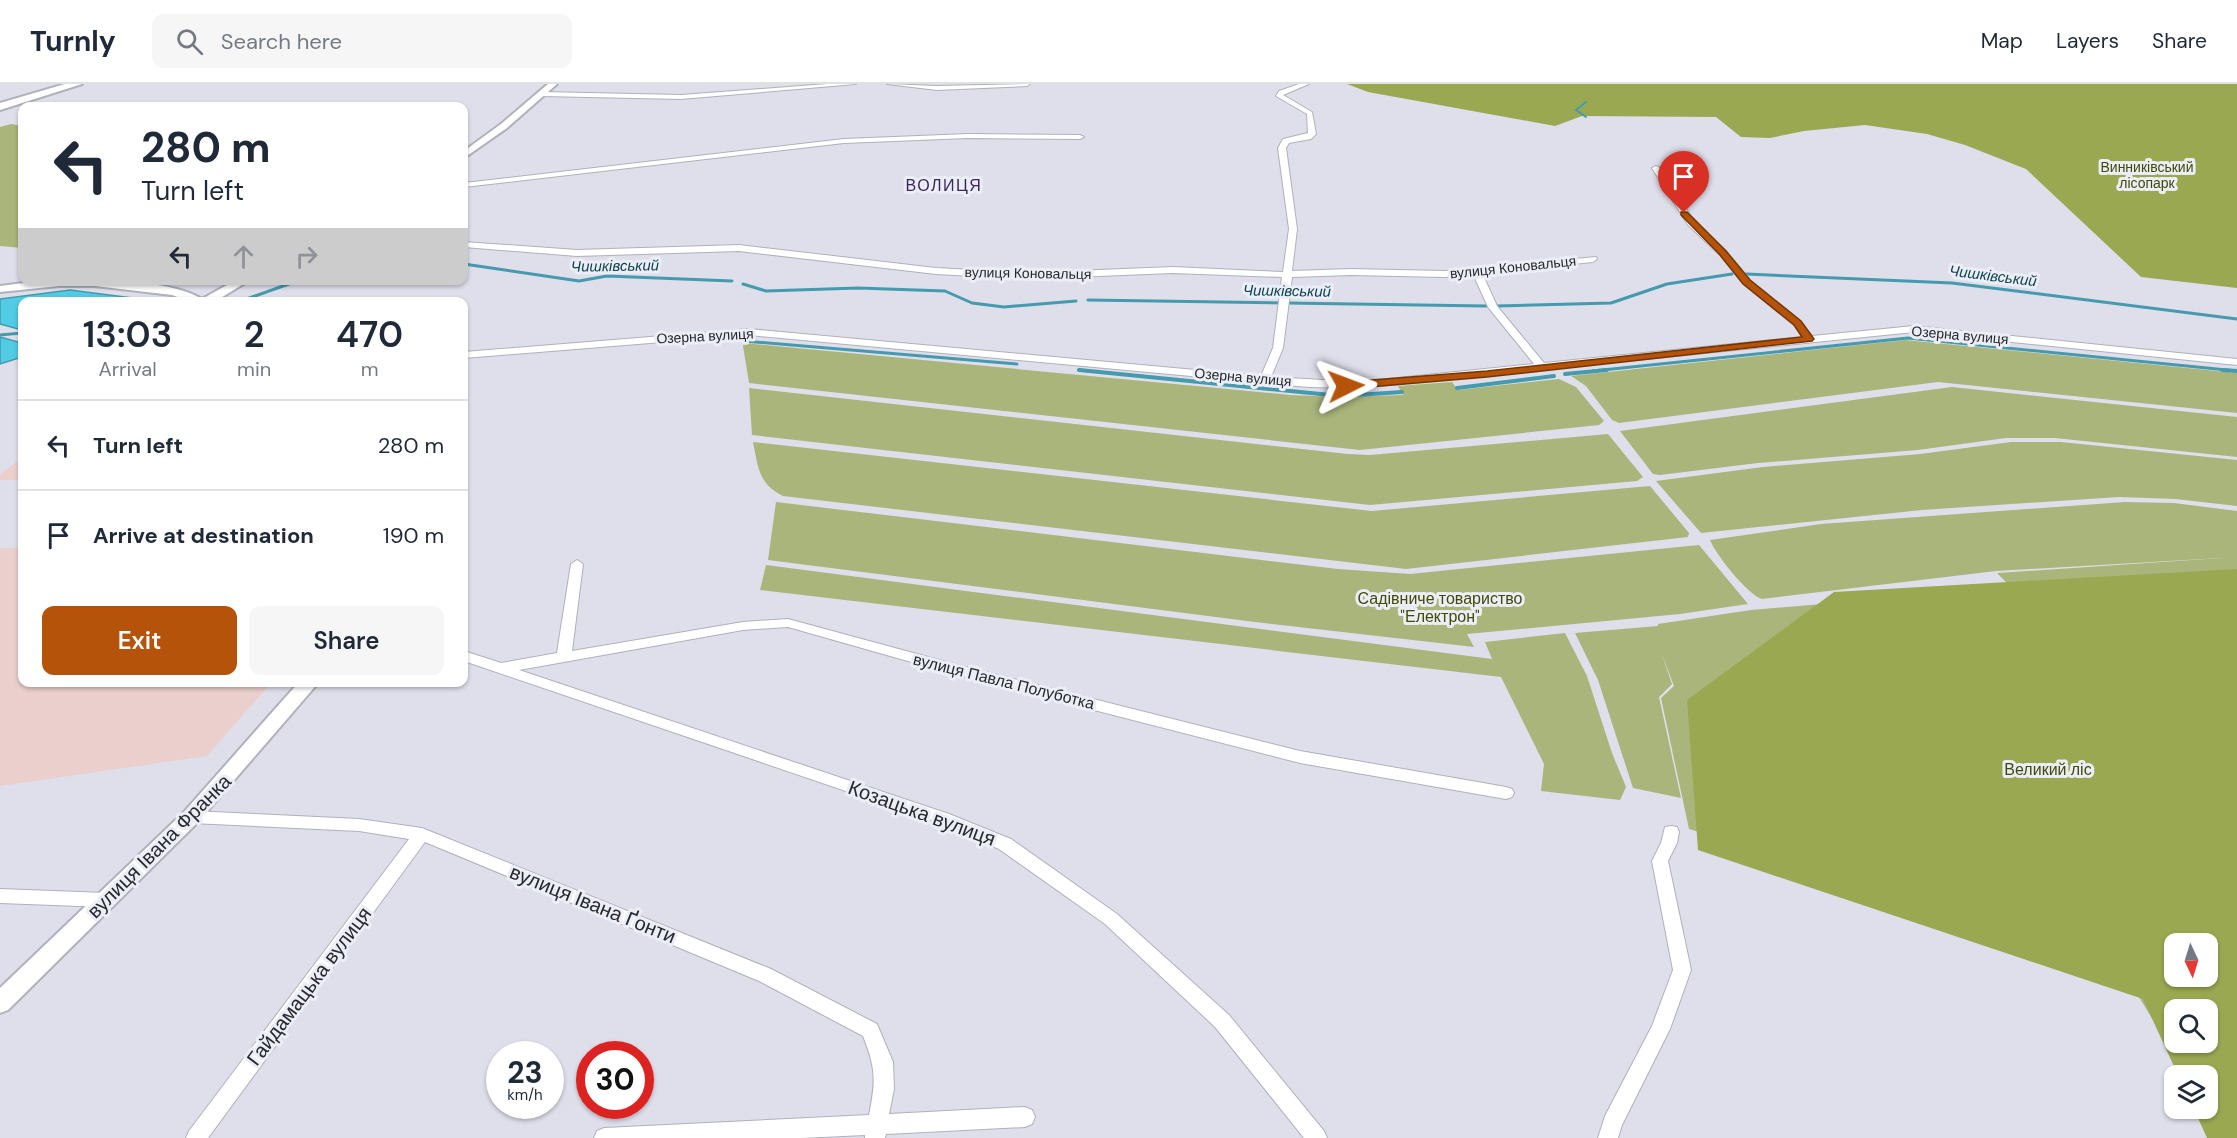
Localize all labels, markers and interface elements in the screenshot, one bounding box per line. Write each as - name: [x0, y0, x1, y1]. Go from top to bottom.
- search box: [152, 14, 572, 68]
- text: Turnly: [30, 23, 116, 60]
- icon: search: [173, 25, 206, 58]
- text: Search here: [221, 27, 342, 56]
- text: Map: [1981, 27, 2023, 55]
- text: Layers: [2056, 27, 2119, 55]
- text: Share: [2152, 27, 2207, 55]
- text: 280 m: [141, 120, 271, 175]
- icon: left: [42, 126, 120, 204]
- pin: [1658, 151, 1709, 213]
- park label: Винниківський лісопарк: [2100, 158, 2194, 192]
- icon: arrive: [1667, 160, 1700, 193]
- text: Turn left: [141, 173, 244, 208]
- district label: ВОЛИЦЯ: [906, 175, 982, 196]
- icon: left: [164, 240, 197, 273]
- icon: ahead: [227, 240, 260, 273]
- icon: right: [290, 240, 323, 273]
- street label: вулиця Коновальця: [1449, 251, 1577, 283]
- water label: Чишківський: [571, 255, 660, 277]
- water label: Чишківський: [1948, 261, 2039, 291]
- street label: вулиця Коновальця: [964, 263, 1092, 283]
- water label: Чишківський: [1243, 280, 1332, 302]
- text: 13:03: [83, 311, 172, 358]
- text: 2: [244, 311, 265, 358]
- text: 470: [336, 311, 403, 358]
- street label: Озерна вулиця: [1911, 322, 2009, 348]
- street label: Озерна вулиця: [656, 324, 754, 348]
- position arrow: [1314, 354, 1378, 418]
- text: Arrival: [98, 356, 157, 382]
- text: min: [237, 356, 271, 382]
- text: m: [361, 356, 379, 382]
- street label: Озерна вулиця: [1194, 364, 1292, 390]
- icon: left: [42, 429, 75, 462]
- text: Turn left: [93, 431, 183, 460]
- text: 280 m: [378, 431, 444, 460]
- icon: arrive: [42, 519, 75, 552]
- text: Arrive at destination: [93, 521, 314, 550]
- text: 190 m: [383, 521, 444, 550]
- park label: Садівниче товариство "Електрон": [1358, 588, 1523, 627]
- button: Exit: [42, 606, 237, 675]
- button: Share: [249, 606, 444, 675]
- street label: вулиця Павла Полуботка: [911, 649, 1097, 714]
- park label: Великий ліс: [2004, 759, 2092, 780]
- street label: вулиця Івана Франка: [81, 768, 237, 924]
- street label: Козацька вулиця: [845, 774, 999, 852]
- street label: вулиця Івана Ґонти: [506, 859, 680, 949]
- street label: Гайдамацька вулиця: [241, 901, 377, 1071]
- north arrow: [2164, 933, 2218, 987]
- map controls: [2164, 933, 2218, 1119]
- button: search: [2164, 999, 2218, 1053]
- speed limit sign: 30: [576, 1041, 654, 1119]
- text: 23: [507, 1053, 543, 1092]
- button: layers: [2164, 1065, 2218, 1119]
- text: km/h: [507, 1085, 543, 1105]

